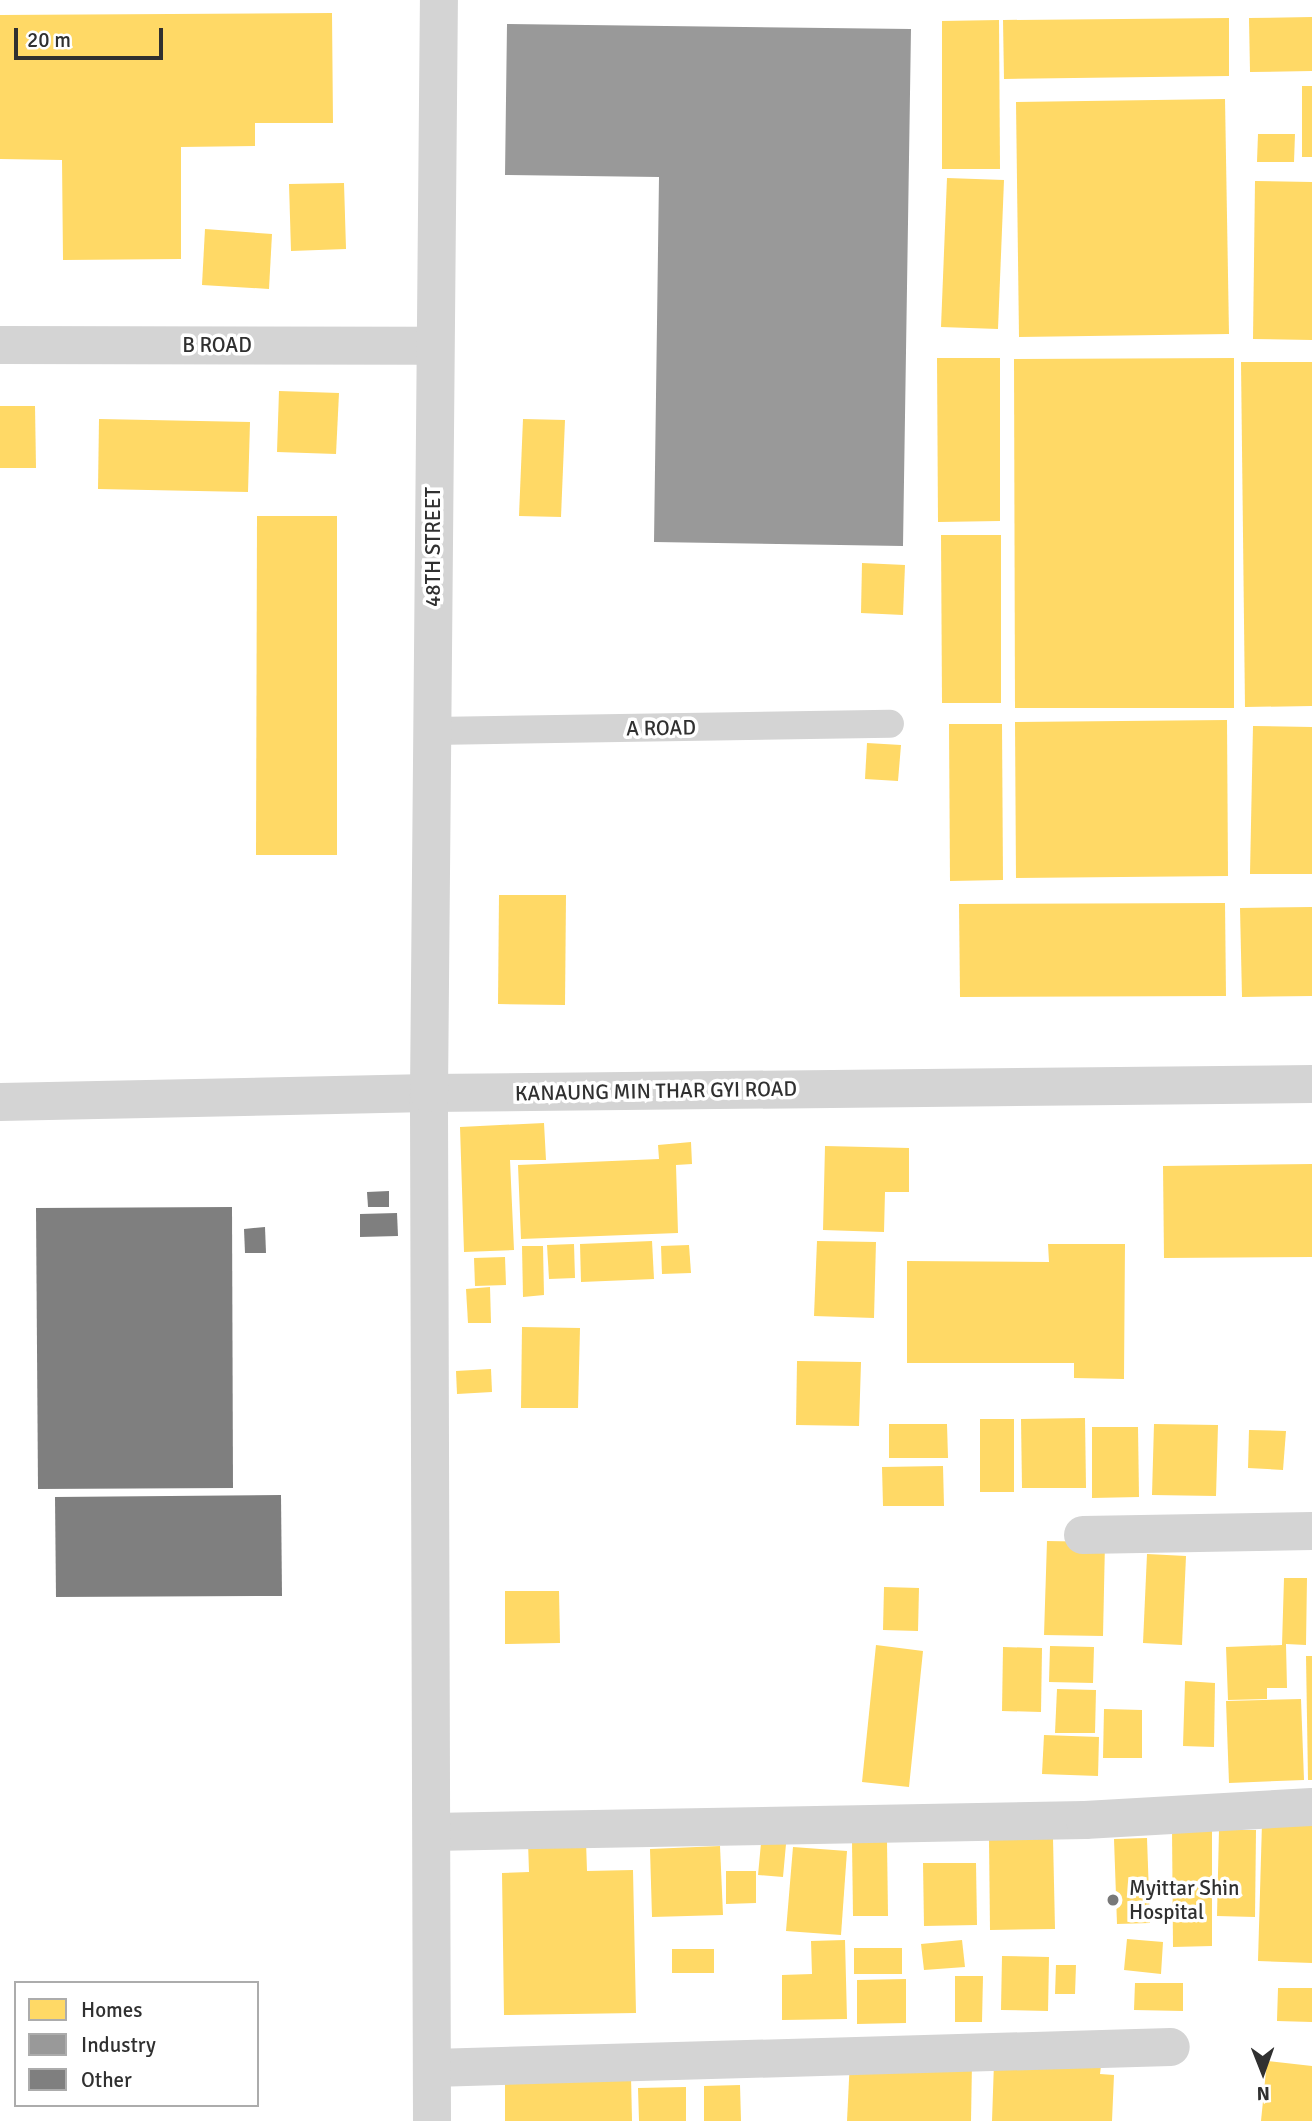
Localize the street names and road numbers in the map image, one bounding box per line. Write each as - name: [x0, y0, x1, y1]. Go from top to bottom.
- street label: B ROAD: [182, 332, 252, 358]
- street label: 48TH STREET: [420, 487, 446, 607]
- street label: A ROAD: [626, 715, 696, 741]
- street label: KANAUNG MIN THAR GYI ROAD: [515, 1076, 797, 1106]

